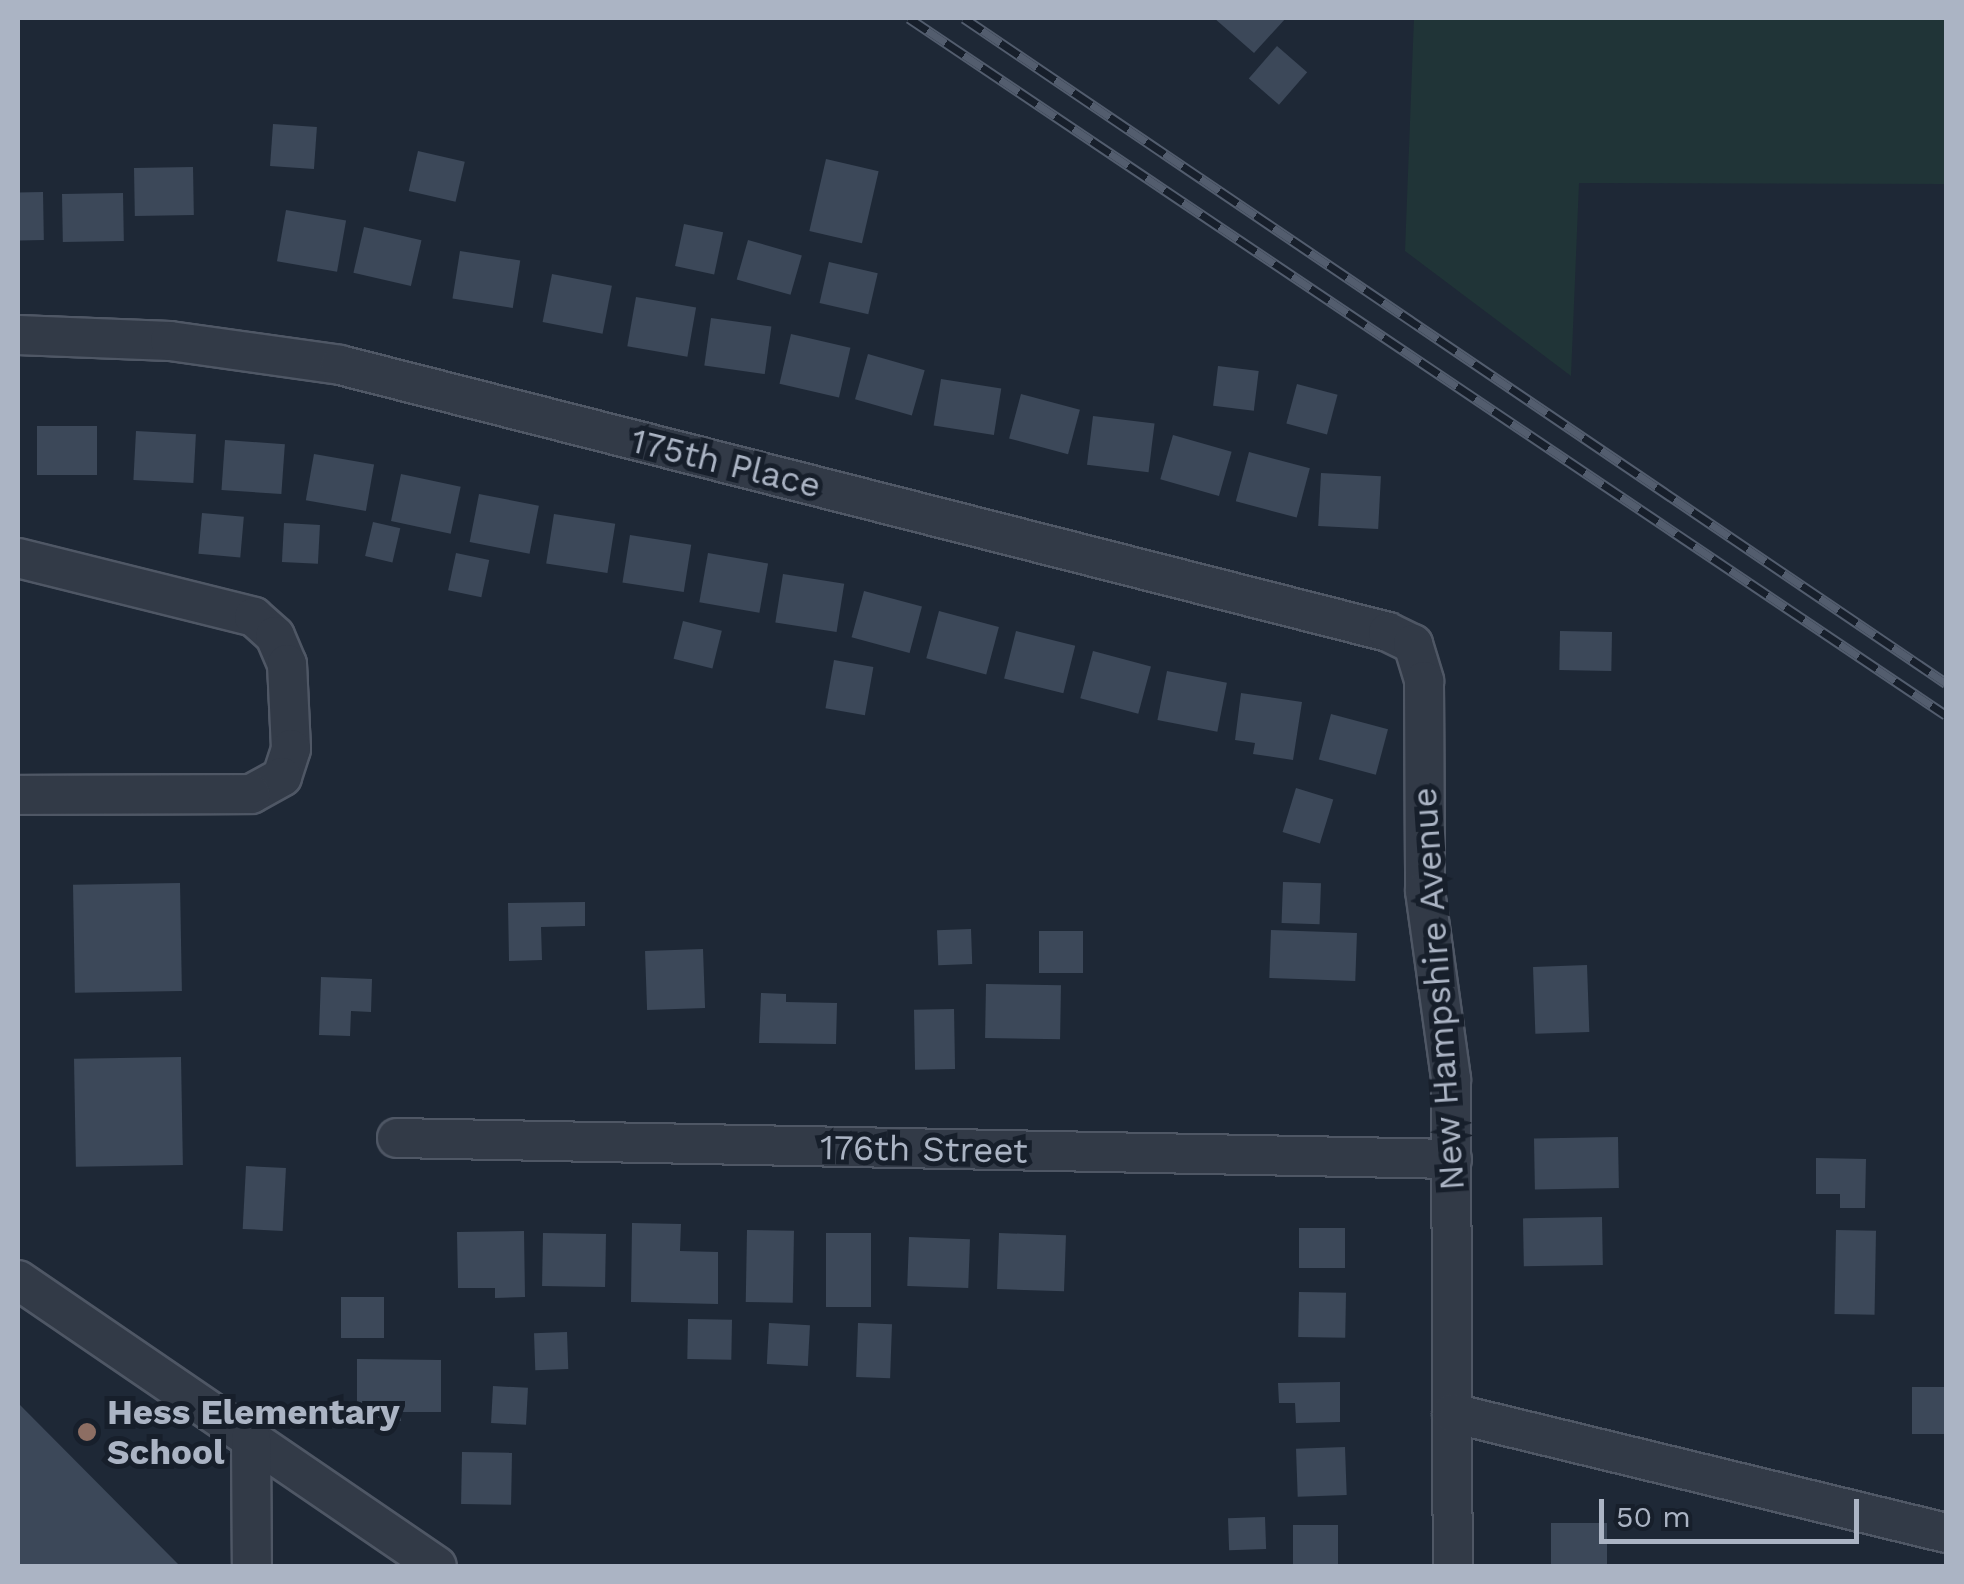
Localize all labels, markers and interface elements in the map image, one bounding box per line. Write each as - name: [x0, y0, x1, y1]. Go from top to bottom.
- street label: 175th Place: [627, 419, 825, 507]
- street label: New Hampshire Avenue: [1403, 785, 1473, 1193]
- street label: 176th Street: [820, 1126, 1028, 1172]
- place label: Hess Elementary School: [107, 1391, 400, 1473]
- marker: Hess Elementary School: [76, 1421, 98, 1443]
- scale bar: [1604, 1479, 1864, 1541]
- text: 50 m: [1616, 1499, 1691, 1534]

